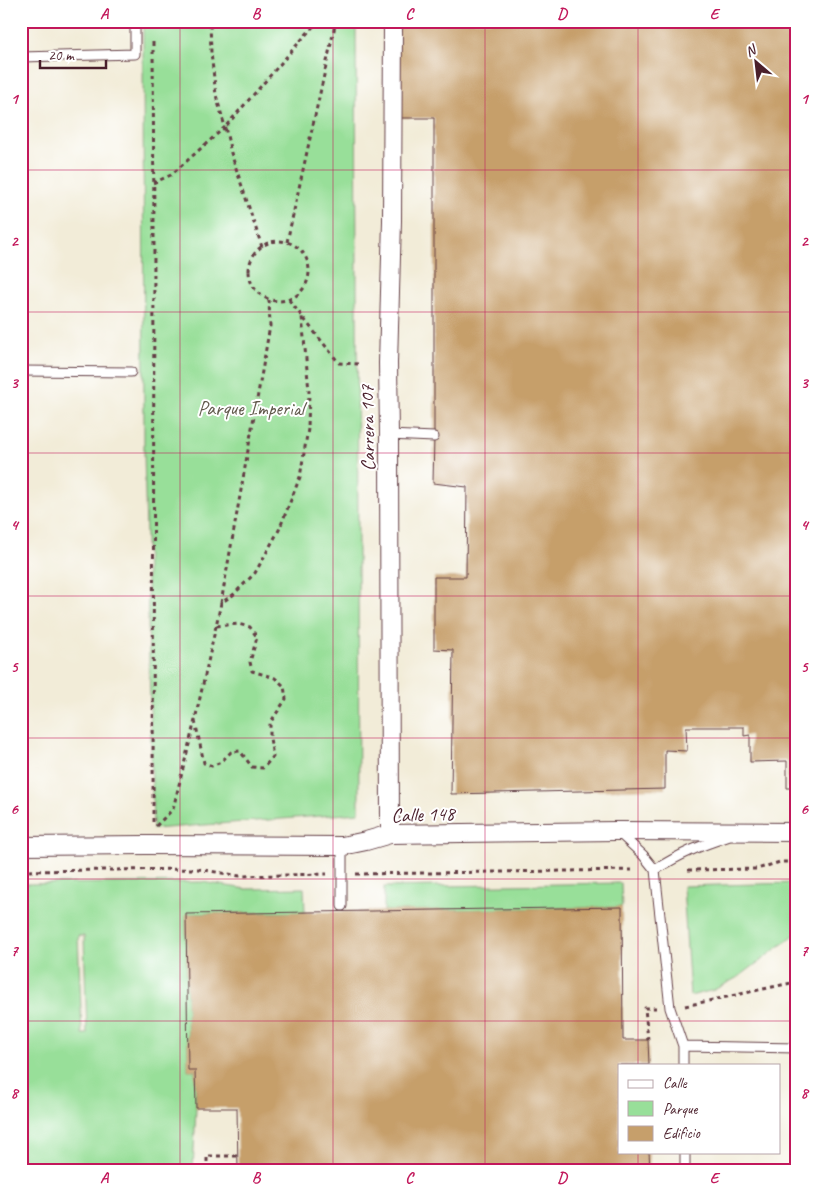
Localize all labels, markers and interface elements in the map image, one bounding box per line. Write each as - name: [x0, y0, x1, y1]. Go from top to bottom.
- text: A: [100, 4, 110, 24]
- text: B: [252, 4, 262, 24]
- text: C: [405, 4, 415, 24]
- text: D: [557, 4, 568, 24]
- text: E: [710, 4, 721, 24]
- scale bar: [40, 38, 106, 70]
- north arrow: [730, 38, 780, 88]
- text: N: [742, 40, 760, 61]
- text: 20 m: [48, 46, 75, 65]
- text: 1: [10, 89, 19, 109]
- text: 1: [800, 89, 809, 109]
- text: 2: [10, 231, 19, 251]
- text: 2: [800, 231, 809, 251]
- text: 3: [10, 373, 19, 393]
- text: 3: [800, 373, 809, 393]
- street label: Carrera 107: [354, 384, 381, 471]
- park label: Parque Imperial: [198, 396, 308, 421]
- text: 4: [10, 515, 19, 535]
- text: 4: [800, 515, 809, 535]
- text: 5: [11, 657, 20, 677]
- text: 5: [801, 657, 810, 677]
- text: 6: [10, 799, 19, 819]
- text: 6: [800, 799, 809, 819]
- street label: Calle 148: [391, 801, 457, 828]
- text: 7: [10, 941, 19, 961]
- text: 7: [800, 941, 809, 961]
- legend: [618, 1064, 780, 1154]
- text: Calle: [663, 1074, 688, 1093]
- text: 8: [10, 1083, 19, 1103]
- text: 8: [800, 1083, 809, 1103]
- text: Parque: [663, 1100, 699, 1119]
- text: Edificio: [663, 1124, 701, 1143]
- text: A: [100, 1168, 110, 1188]
- text: B: [252, 1168, 262, 1188]
- text: C: [405, 1168, 415, 1188]
- text: D: [557, 1168, 568, 1188]
- text: E: [710, 1168, 721, 1188]

